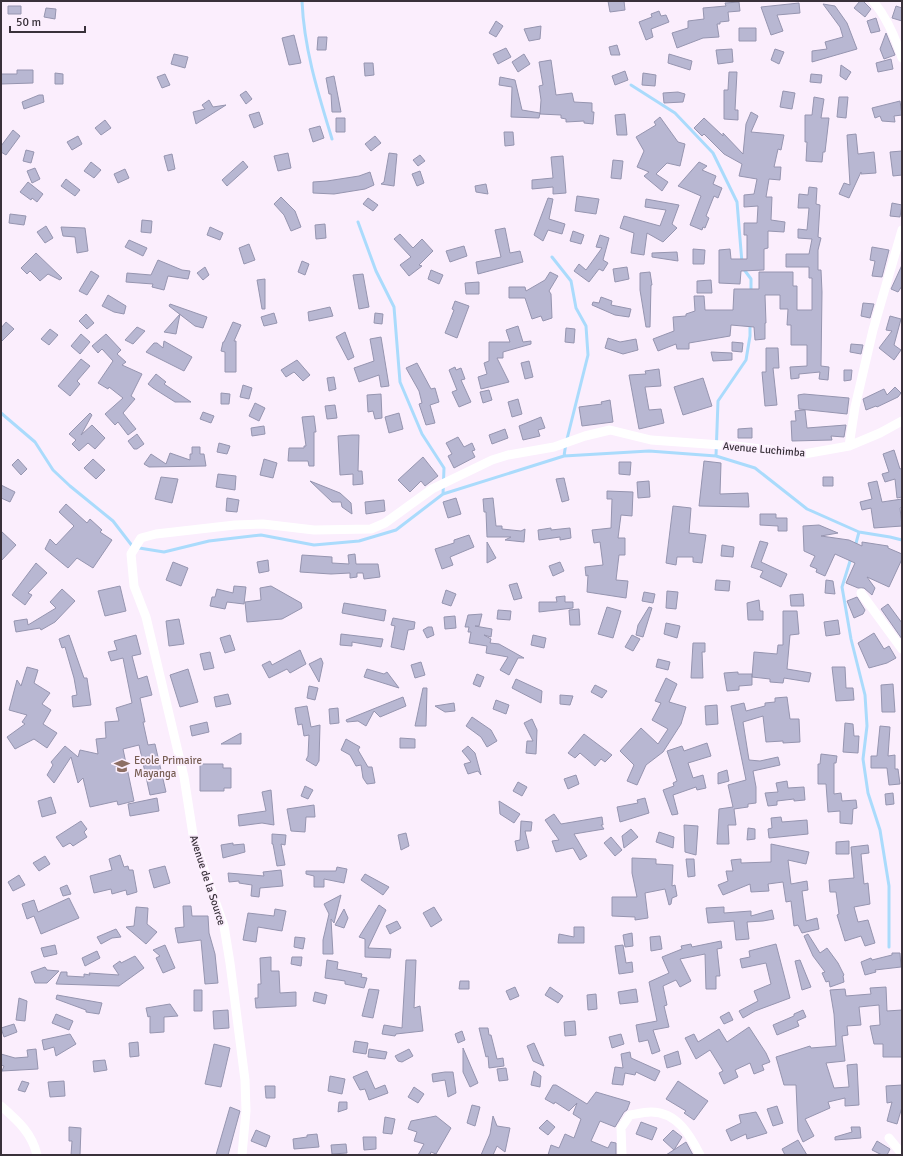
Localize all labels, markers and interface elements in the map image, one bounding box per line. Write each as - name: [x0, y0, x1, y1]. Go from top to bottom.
- scale bar: [10, 8, 85, 34]
- text: 50 m: [16, 15, 41, 30]
- street label: Avenue Luchimba: [722, 439, 806, 460]
- place label: Ecole Primaire Mayanga: [134, 754, 202, 780]
- school or university icon: Ecole Primaire Mayanga: [113, 757, 131, 775]
- street label: Avenue de la Source: [187, 833, 228, 927]

